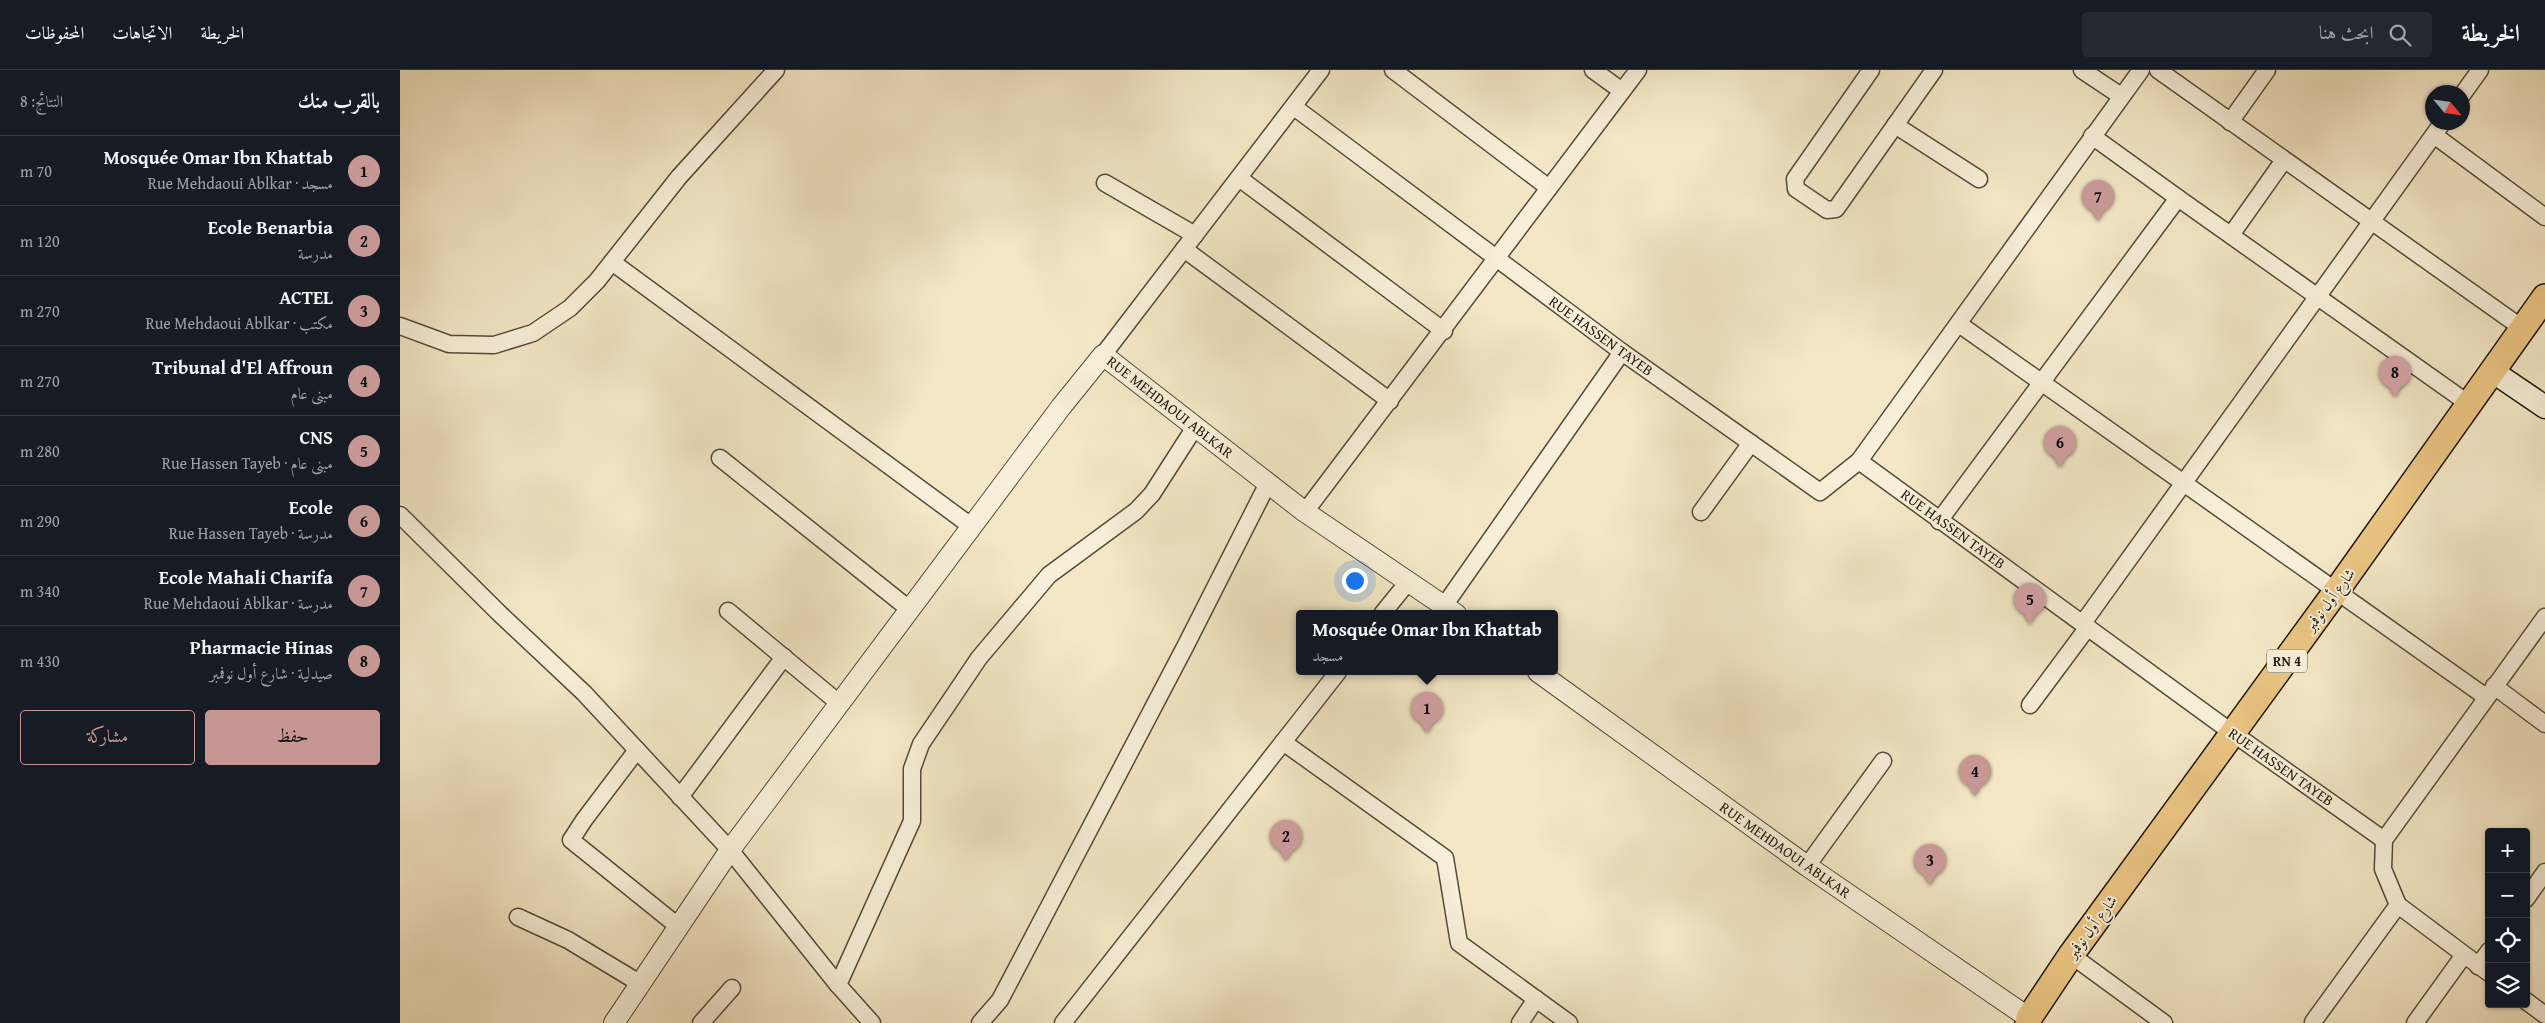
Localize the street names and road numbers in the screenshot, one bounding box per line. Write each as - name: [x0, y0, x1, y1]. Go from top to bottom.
- street label: RUE HASSEN TAYEB: [1545, 291, 1658, 381]
- street label: RUE MEHDAOUI ABLKAR: [1103, 351, 1238, 463]
- street label: RUE HASSEN TAYEB: [1897, 484, 2010, 574]
- street label: شارع أول نوفمبر: [2298, 564, 2362, 639]
- road number: RN 4: [2267, 650, 2307, 672]
- street label: RUE HASSEN TAYEB: [2224, 722, 2338, 811]
- street label: RUE MEHDAOUI ABLKAR: [1716, 796, 1855, 903]
- street label: شارع أول نوفمبر: [2060, 891, 2124, 966]

